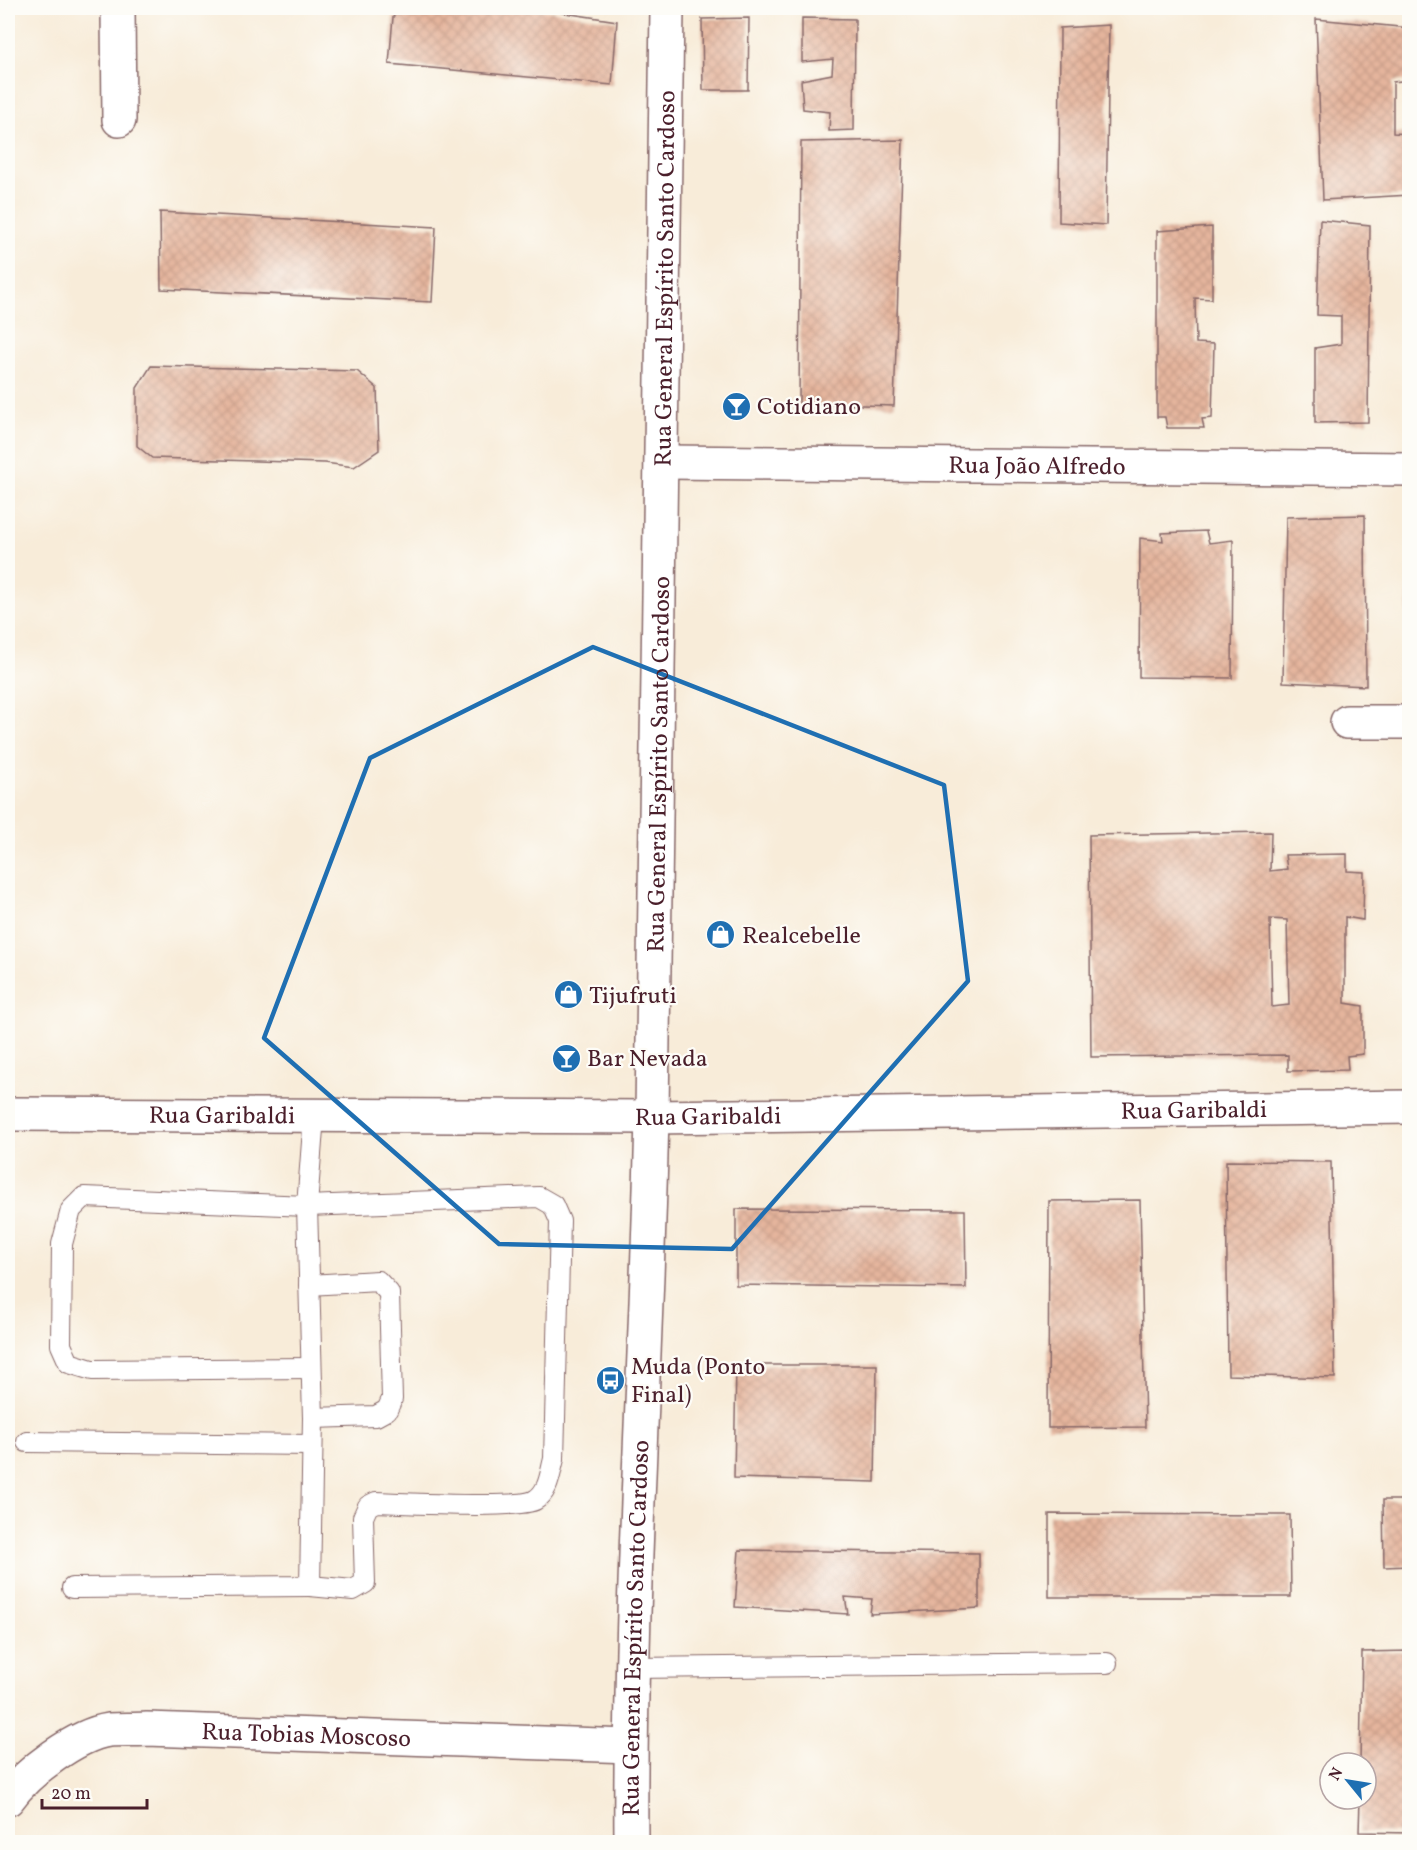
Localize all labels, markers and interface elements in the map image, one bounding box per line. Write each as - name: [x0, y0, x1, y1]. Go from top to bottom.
- street label: Rua General Espírito Santo Cardoso: [648, 90, 685, 467]
- bar icon: Cotidiano: [720, 390, 752, 422]
- place label: Cotidiano: [757, 391, 861, 425]
- street label: Rua João Alfredo: [948, 450, 1126, 485]
- street label: Rua General Espírito Santo Cardoso: [640, 576, 680, 953]
- shop icon: Realcebelle: [705, 919, 737, 951]
- place label: Realcebelle: [742, 920, 861, 954]
- shop icon: Tijufruti: [552, 979, 584, 1011]
- place label: Tijufruti: [589, 980, 677, 1014]
- bar icon: Bar Nevada: [550, 1042, 582, 1074]
- place label: Bar Nevada: [587, 1043, 708, 1077]
- street label: Rua Garibaldi: [1120, 1094, 1267, 1130]
- street label: Rua Garibaldi: [149, 1100, 295, 1134]
- street label: Rua Garibaldi: [635, 1100, 782, 1136]
- place label: Muda (Ponto Final): [631, 1351, 765, 1413]
- bus stop icon: Muda (Ponto Final): [594, 1364, 626, 1396]
- street label: Rua General Espírito Santo Cardoso: [616, 1439, 659, 1816]
- street label: Rua Tobias Moscoso: [201, 1716, 412, 1757]
- north arrow: [1318, 1751, 1378, 1811]
- text: N: [1324, 1764, 1349, 1785]
- scale bar: [42, 1772, 147, 1810]
- text: 20 m: [51, 1782, 91, 1807]

